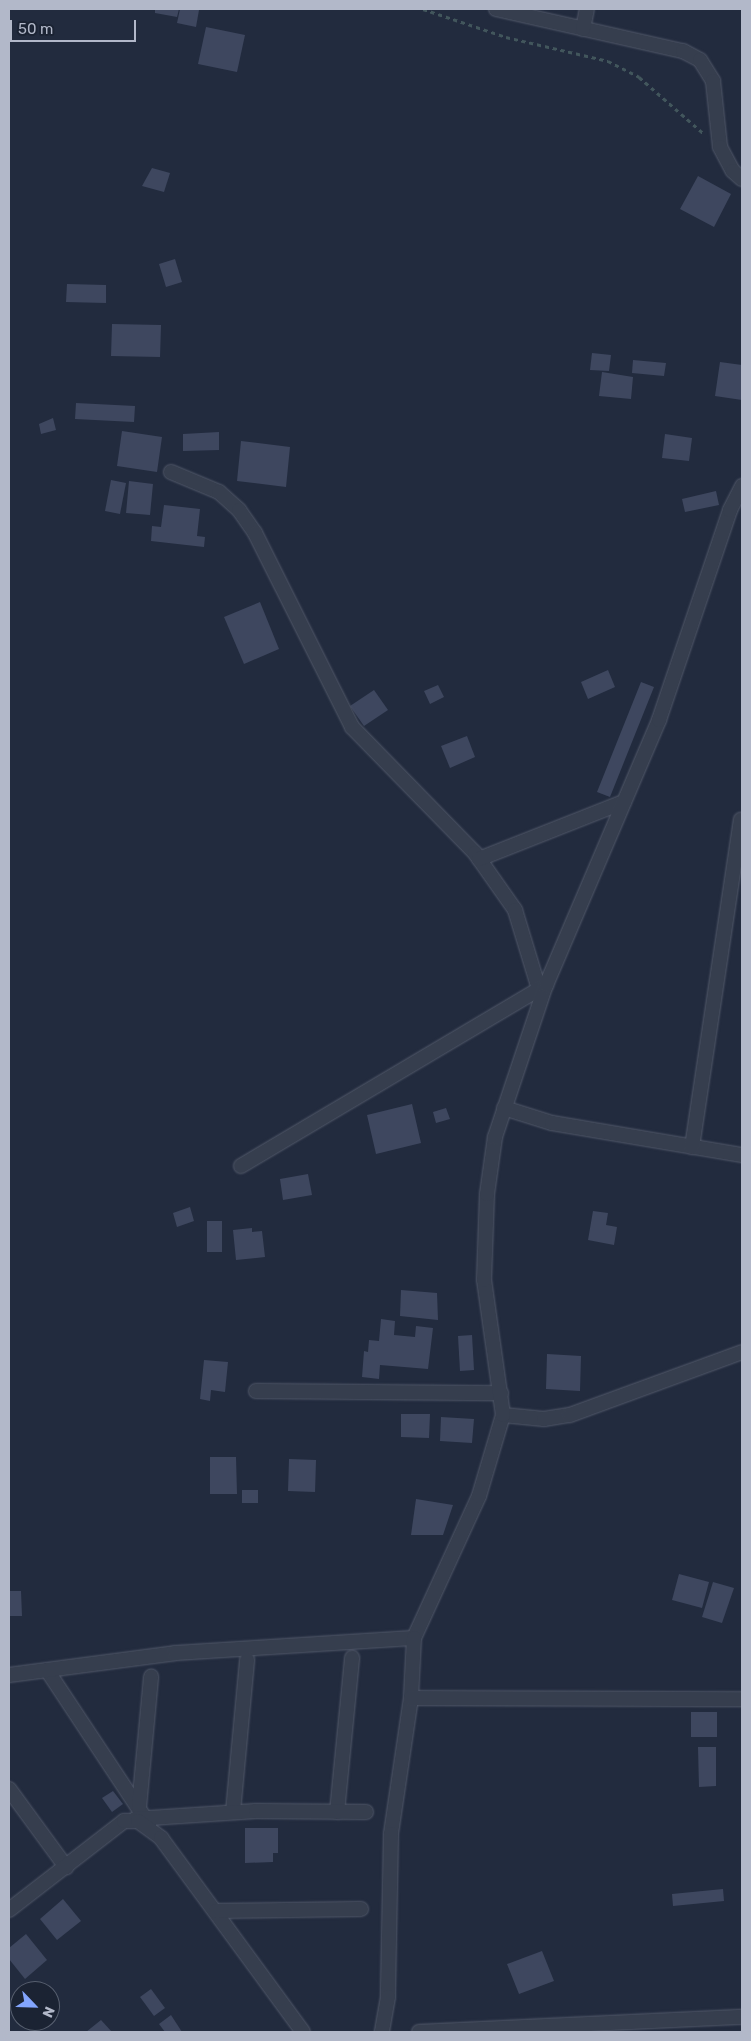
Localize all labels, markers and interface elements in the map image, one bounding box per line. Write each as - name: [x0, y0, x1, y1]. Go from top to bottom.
- scale bar: [12, 10, 139, 42]
- text: 50 m: [18, 20, 53, 38]
- north arrow: [10, 1981, 60, 2031]
- text: N: [38, 2004, 58, 2020]

